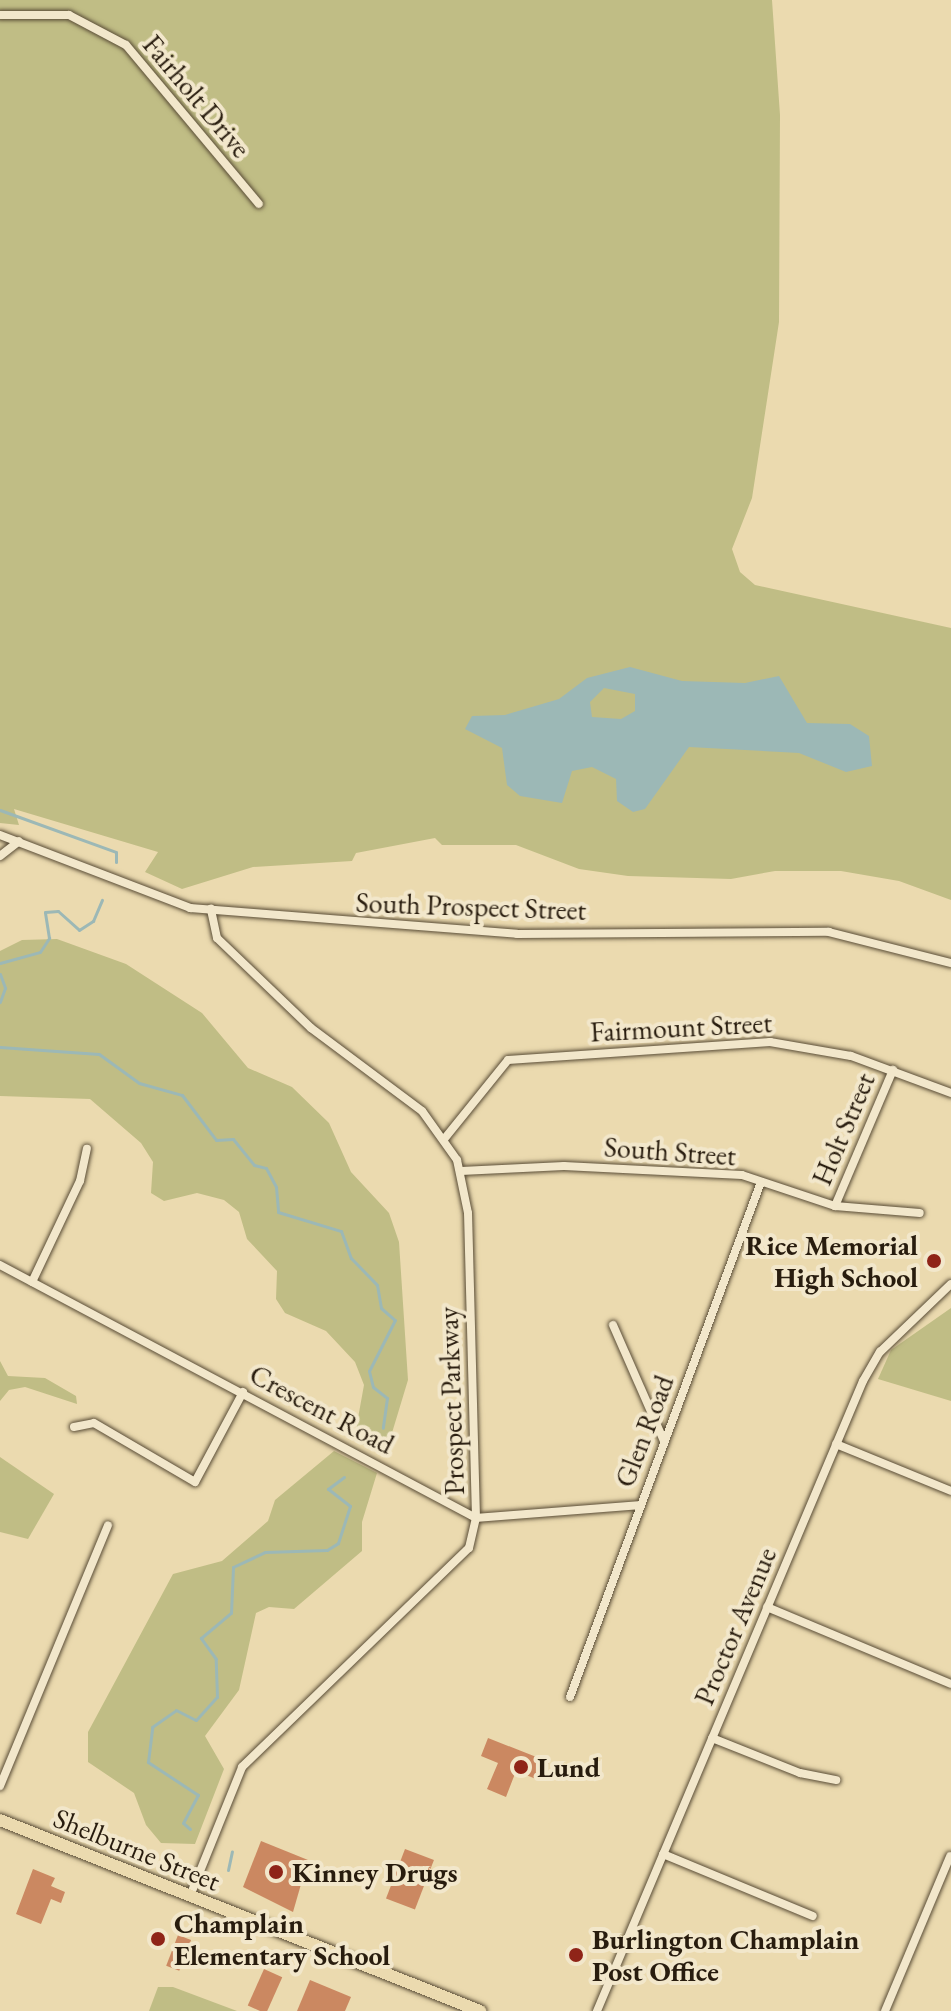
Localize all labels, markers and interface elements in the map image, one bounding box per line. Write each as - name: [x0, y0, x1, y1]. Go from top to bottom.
- street label: Fairholt Drive: [136, 28, 258, 164]
- street label: South Prospect Street: [355, 885, 587, 927]
- street label: Fairmount Street: [589, 1005, 773, 1049]
- street label: Holt Street: [804, 1068, 882, 1190]
- street label: South Street: [603, 1130, 737, 1172]
- place label: Rice Memorial High School: [745, 1228, 918, 1294]
- marker: Rice Memorial High School: [925, 1252, 943, 1270]
- street label: Prospect Parkway: [431, 1306, 471, 1496]
- street label: Crescent Road: [244, 1357, 400, 1461]
- street label: Glen Road: [607, 1370, 681, 1492]
- street label: Proctor Avenue: [687, 1542, 783, 1710]
- place label: Lund: [537, 1750, 600, 1784]
- marker: Lund: [512, 1758, 530, 1776]
- street label: Shelburne Street: [49, 1800, 225, 1898]
- place label: Kinney Drugs: [292, 1855, 458, 1889]
- marker: Kinney Drugs: [267, 1863, 285, 1881]
- place label: Champlain Elementary School: [174, 1906, 390, 1972]
- place label: Burlington Champlain Post Office: [592, 1922, 859, 1988]
- marker: Champlain Elementary School: [149, 1930, 167, 1948]
- marker: Burlington Champlain Post Office: [567, 1946, 585, 1964]

